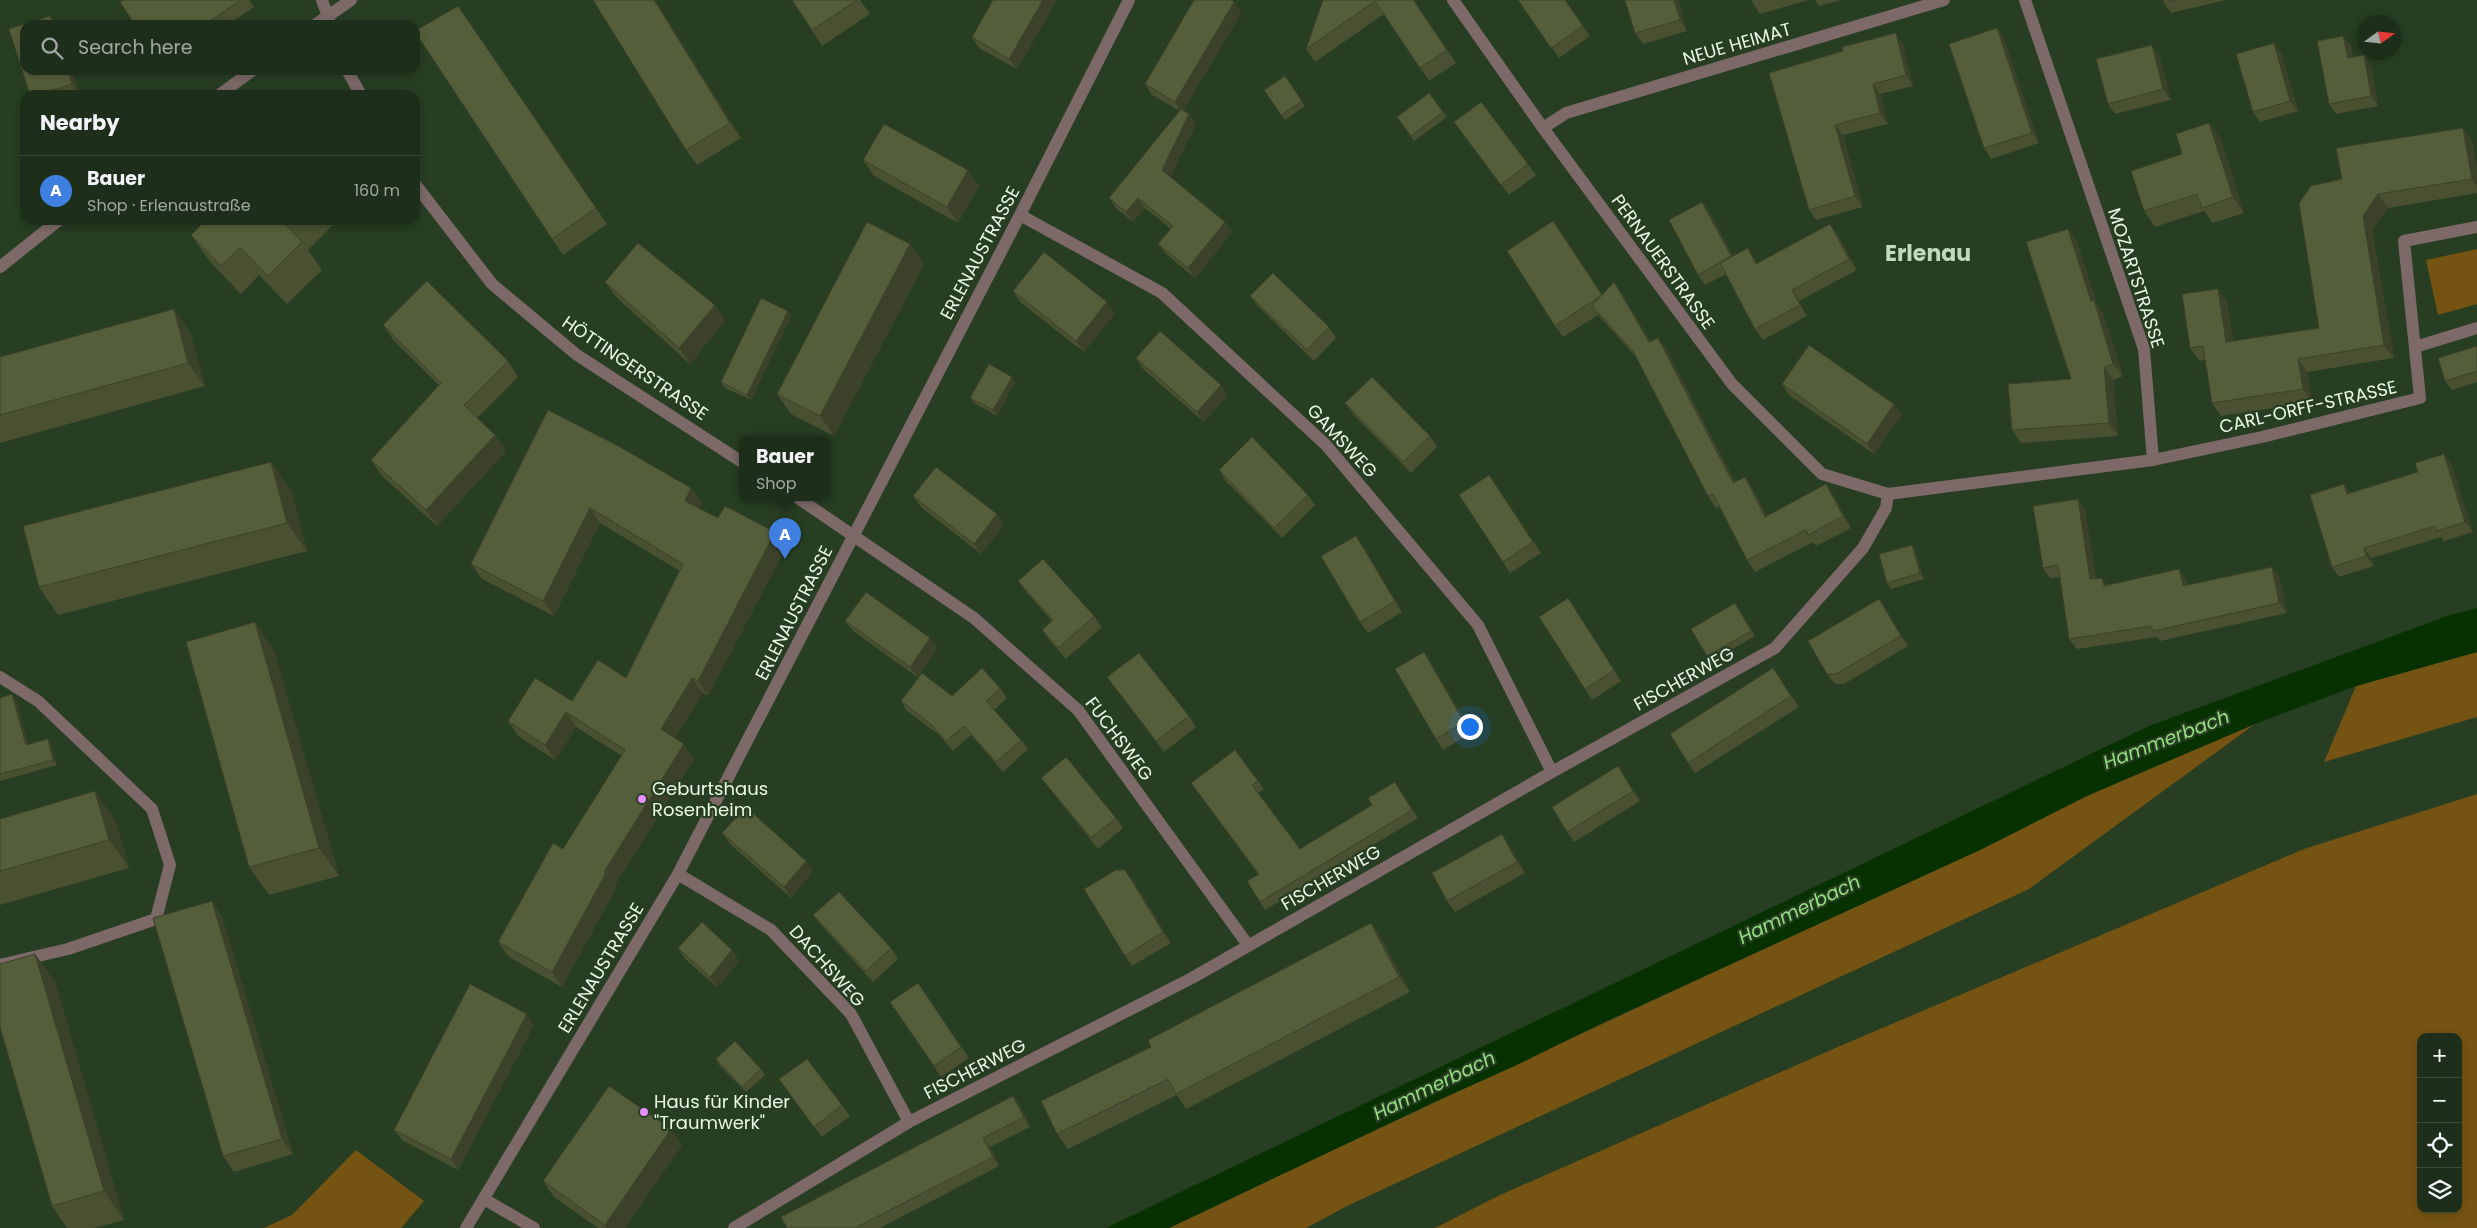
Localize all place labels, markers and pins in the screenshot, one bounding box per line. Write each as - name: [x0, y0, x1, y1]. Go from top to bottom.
- pin: A: [769, 518, 801, 559]
- place label: Geburtshaus Rosenheim: [652, 776, 768, 822]
- marker: Geburtshaus Rosenheim: [636, 793, 648, 805]
- place label: Haus für Kinder "Traumwerk": [654, 1089, 790, 1135]
- marker: Haus für Kinder "Traumwerk": [638, 1106, 650, 1118]

